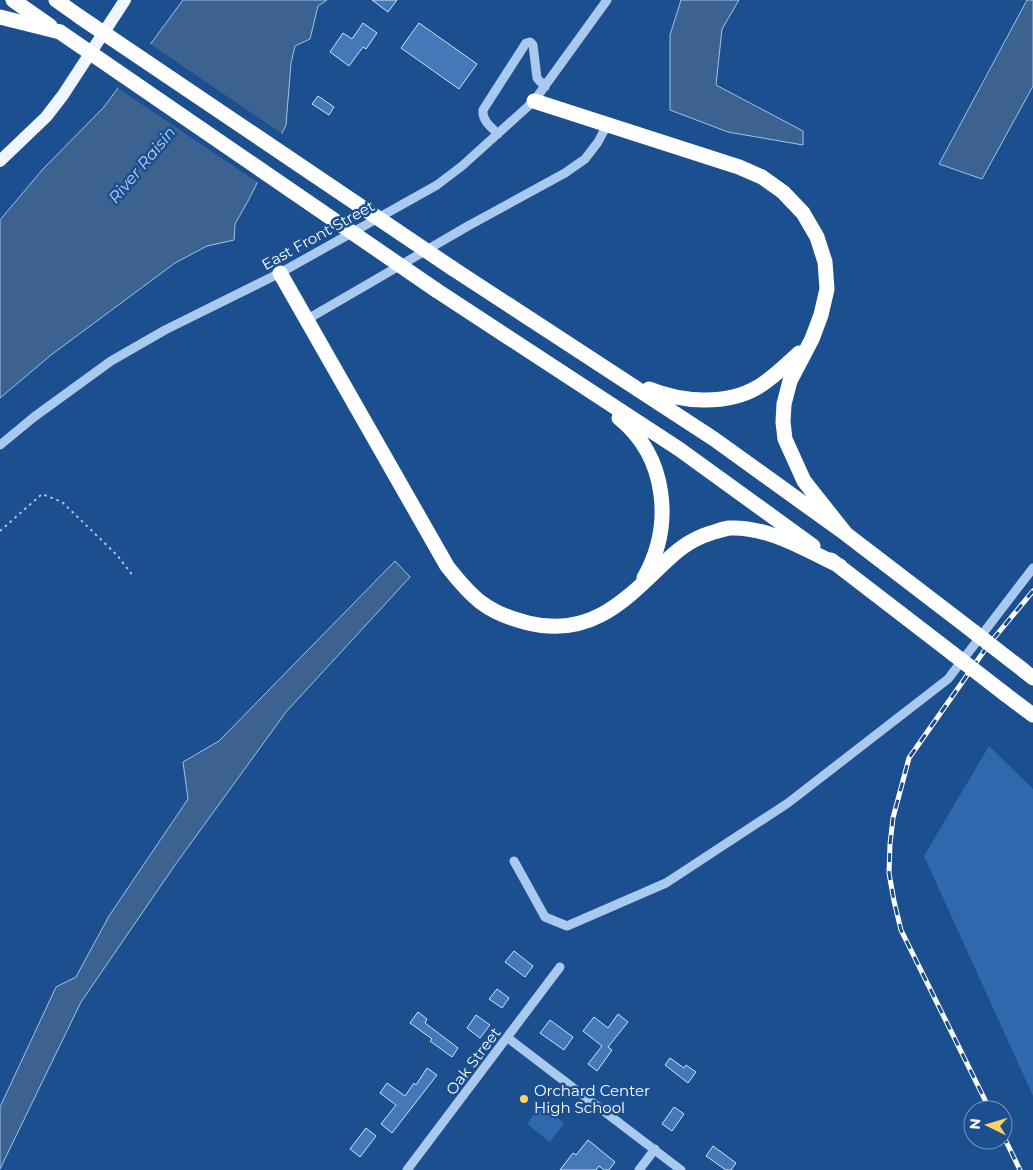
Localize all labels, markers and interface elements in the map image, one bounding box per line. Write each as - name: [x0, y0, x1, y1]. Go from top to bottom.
- water label: River Raisin: [104, 123, 180, 207]
- street label: East Front Street: [258, 196, 378, 274]
- street label: Oak Street: [441, 1023, 505, 1099]
- place label: Orchard Center High School: [534, 1081, 650, 1117]
- marker: Orchard Center High School: [518, 1093, 530, 1105]
- north arrow: [963, 1100, 1013, 1150]
- text: N: [966, 1117, 985, 1130]

